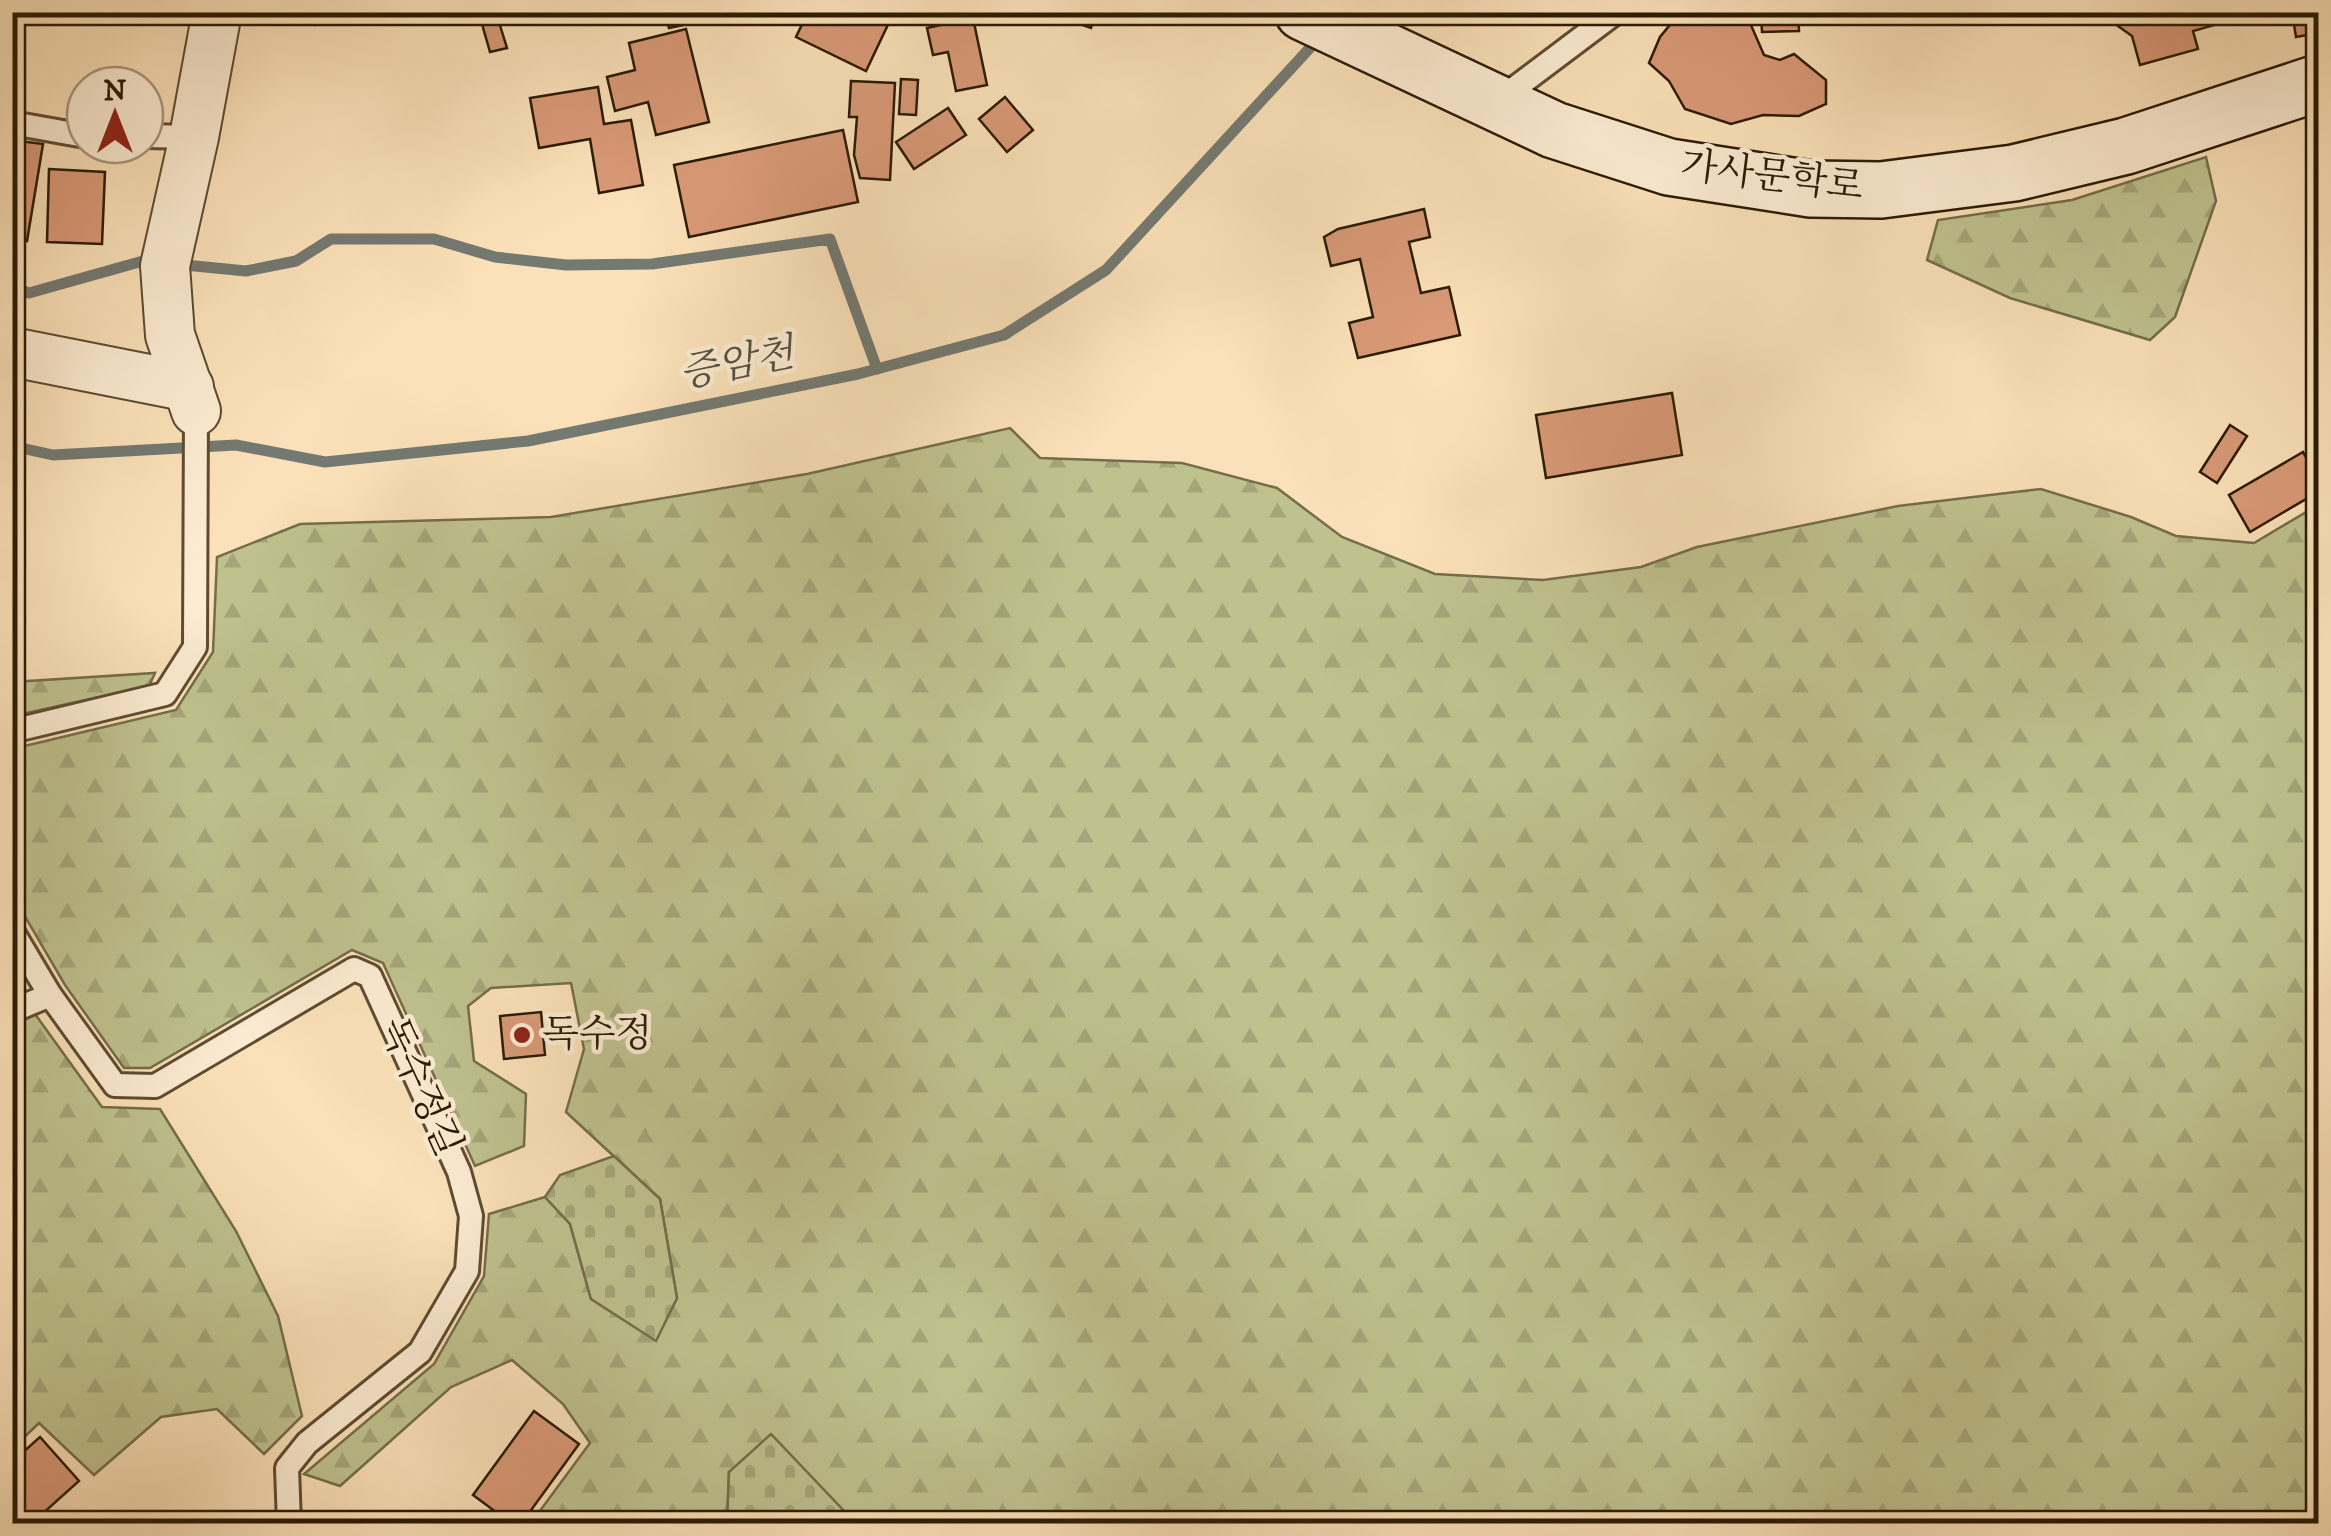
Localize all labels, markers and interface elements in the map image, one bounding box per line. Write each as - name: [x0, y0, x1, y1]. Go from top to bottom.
- north arrow: [65, 65, 165, 165]
- text: N: [104, 74, 127, 109]
- street label: 가사문학로: [1678, 142, 1866, 212]
- water label: 증암천: [675, 329, 801, 401]
- street label: 독수정길: [368, 1010, 472, 1164]
- place label: 독수정: [542, 1011, 652, 1059]
- marker: 독수정: [511, 1024, 533, 1046]

